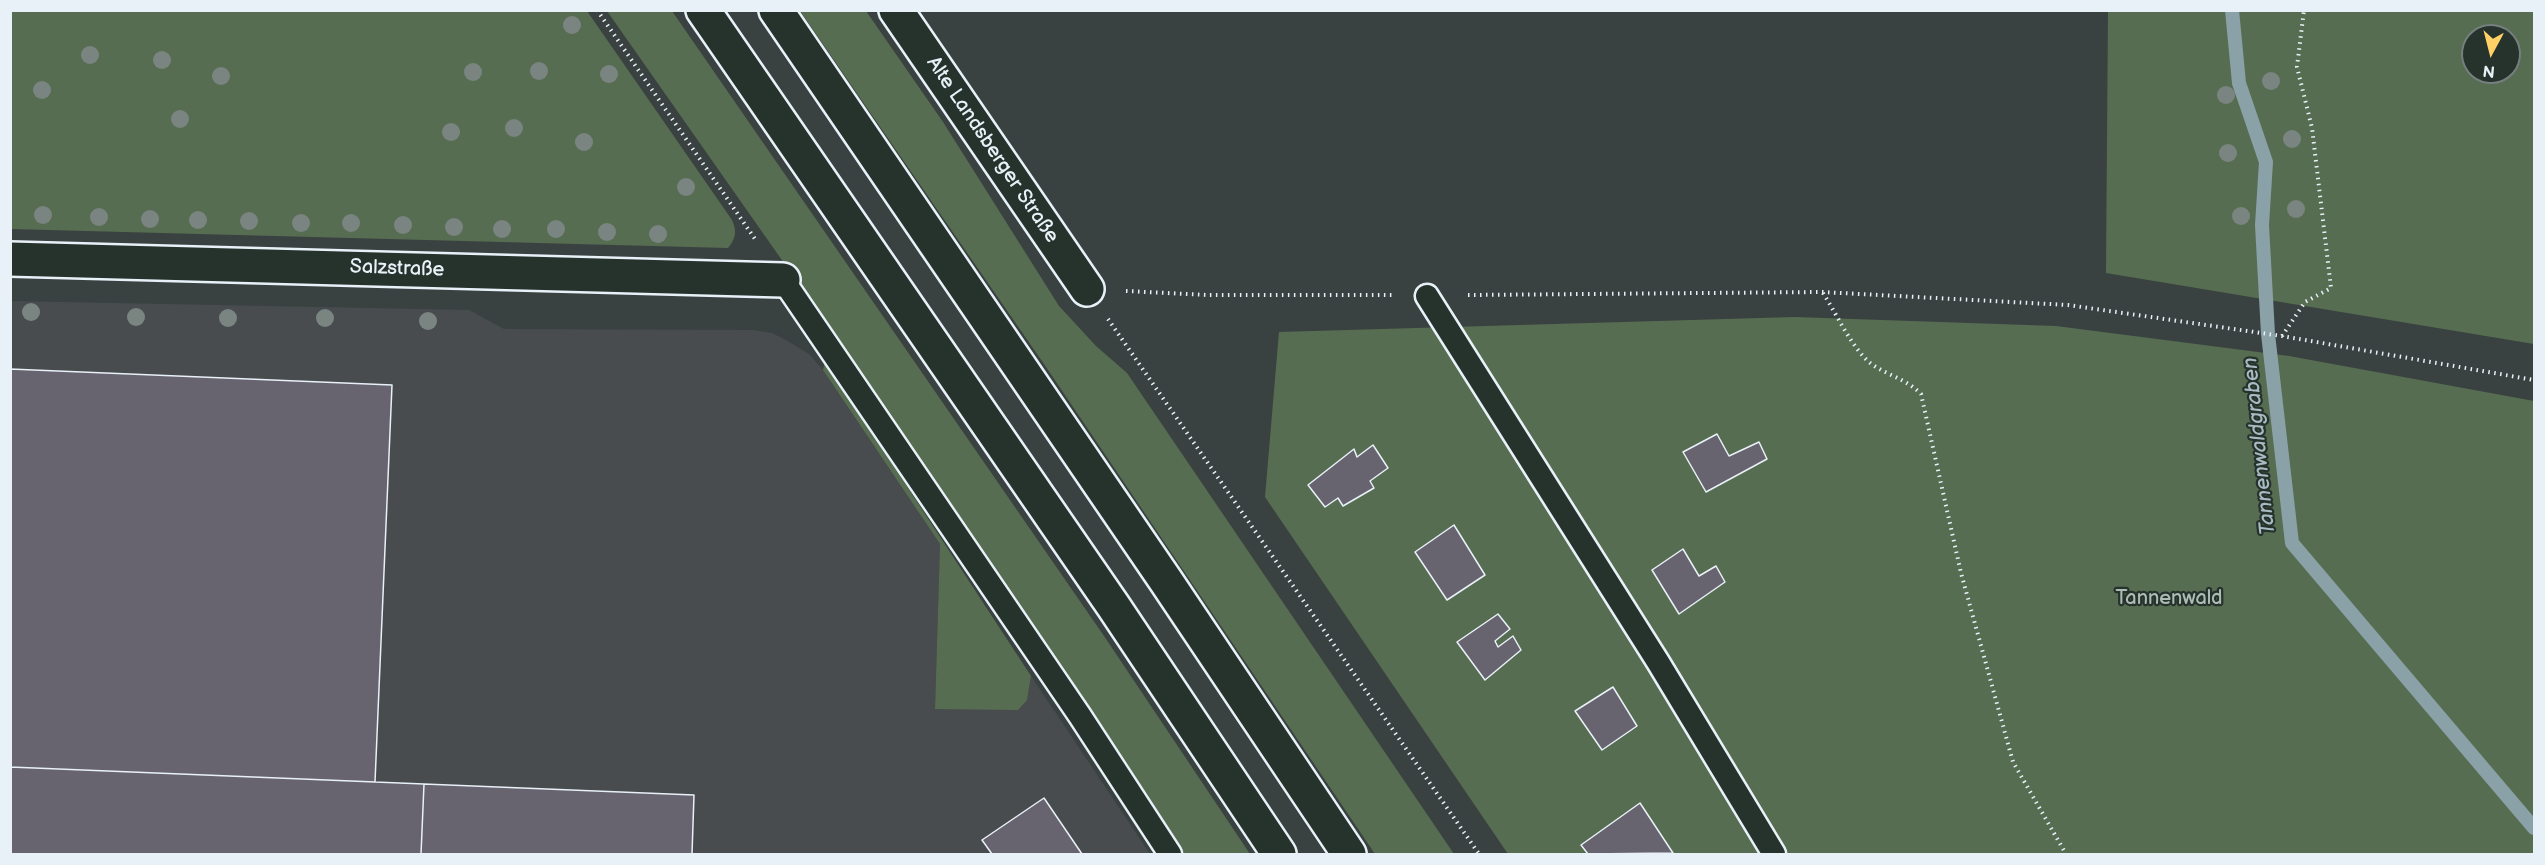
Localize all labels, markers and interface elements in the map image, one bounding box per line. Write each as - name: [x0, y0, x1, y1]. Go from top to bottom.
- north arrow: [2461, 24, 2521, 84]
- street label: Alte Landsberger Straße: [921, 52, 1063, 248]
- text: N: [2482, 60, 2496, 81]
- street label: Salzstraße: [349, 255, 445, 283]
- water label: Tannenwaldgraben: [2238, 356, 2282, 536]
- park label: Tannenwald: [2115, 587, 2223, 611]

